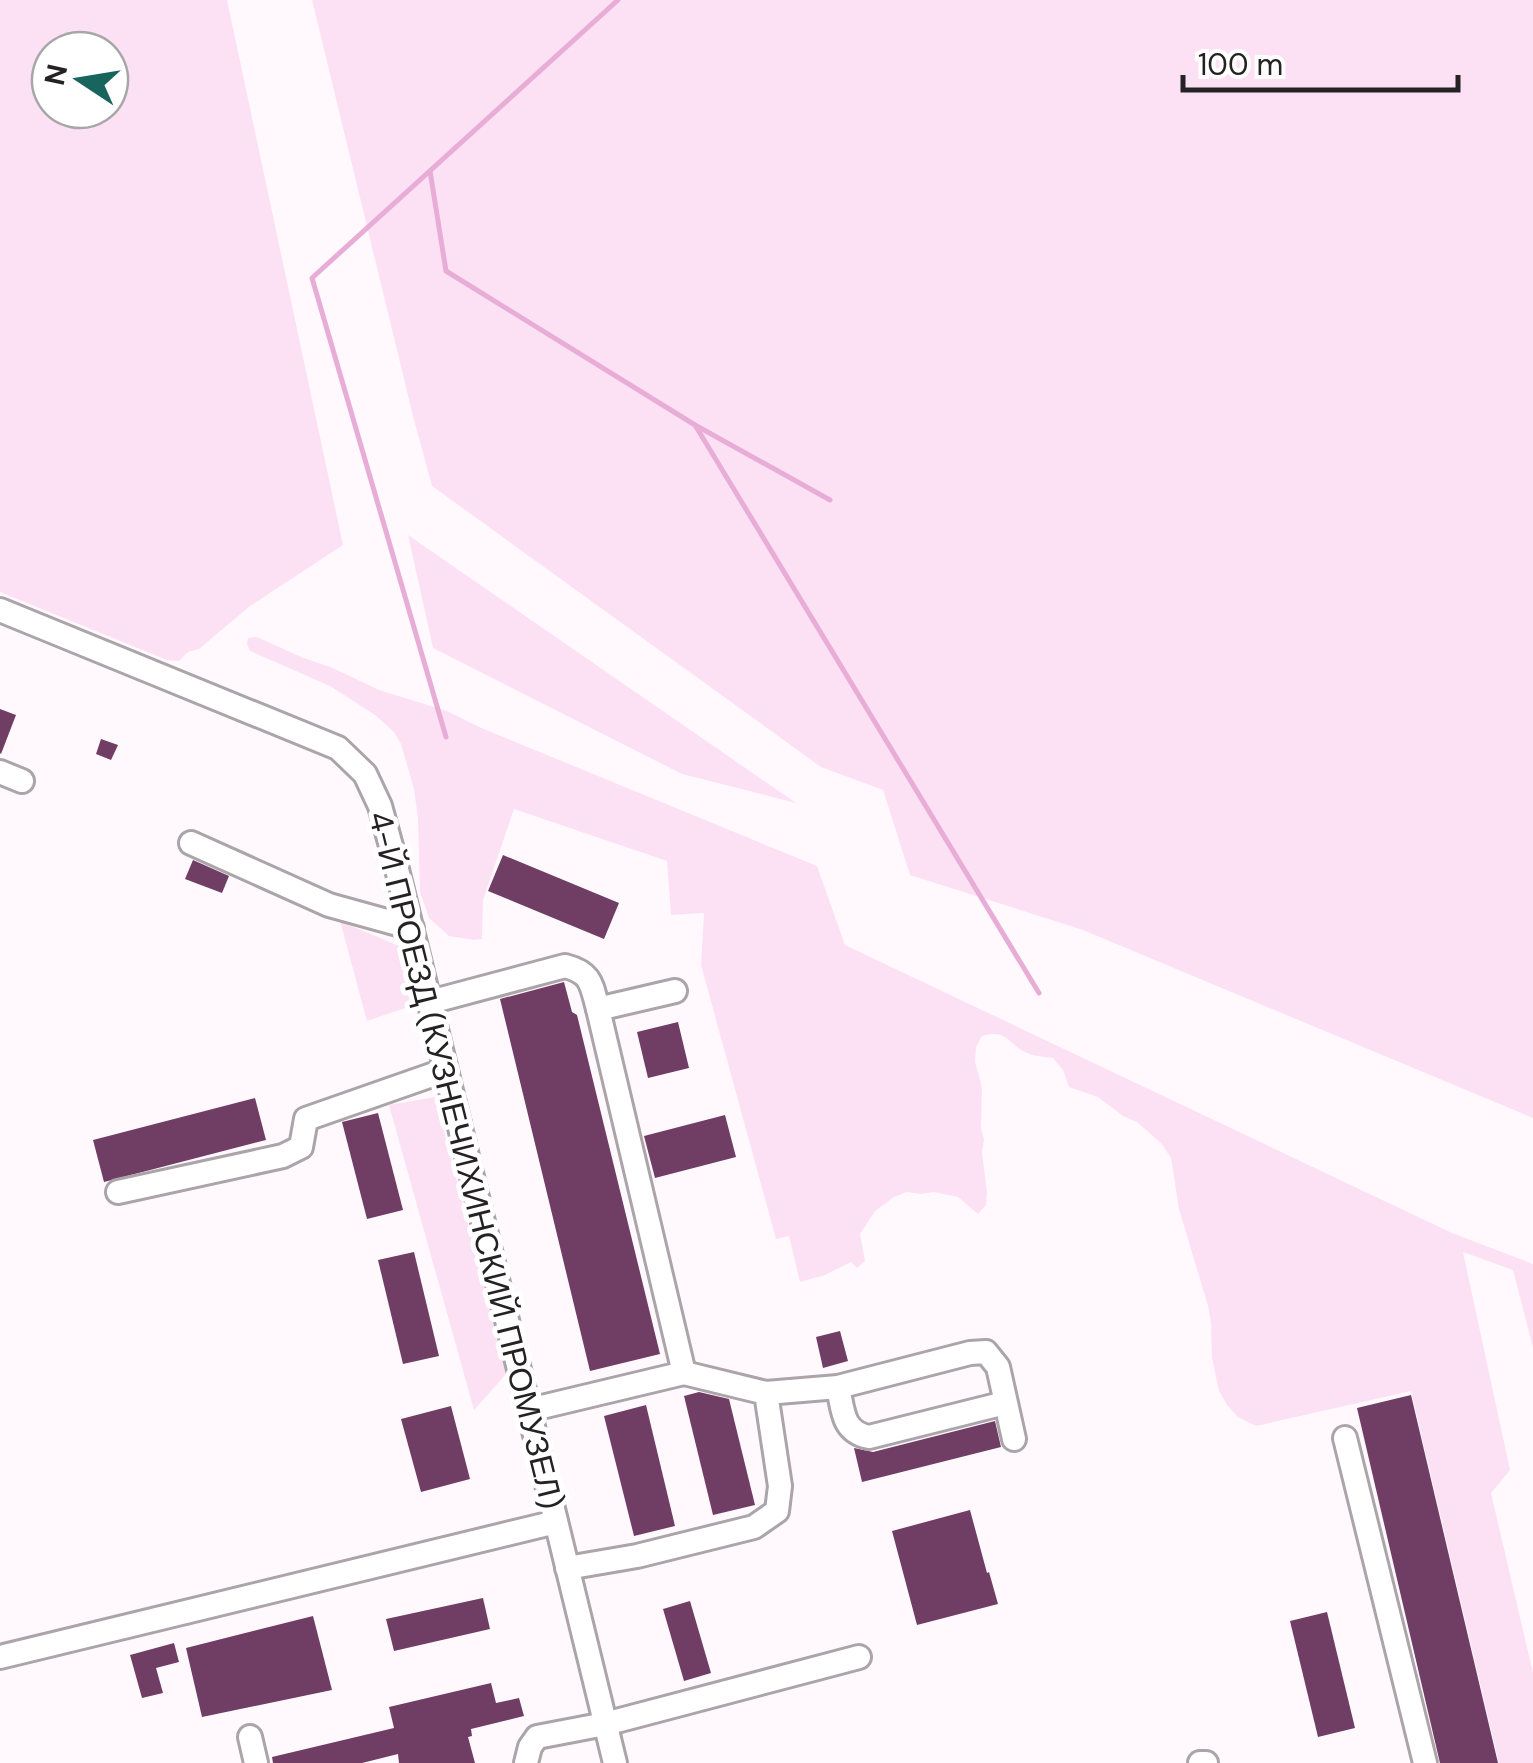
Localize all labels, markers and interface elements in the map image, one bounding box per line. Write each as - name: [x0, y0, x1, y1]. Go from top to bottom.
- north arrow: [30, 30, 130, 130]
- scale bar: [1183, 30, 1458, 92]
- text: 100 m: [1198, 45, 1283, 84]
- text: N: [36, 61, 76, 89]
- street label: 4-Й ПРОЕЗД (КУЗНЕЧИХИНСКИЙ ПРОМУЗЕЛ): [359, 807, 573, 1513]

